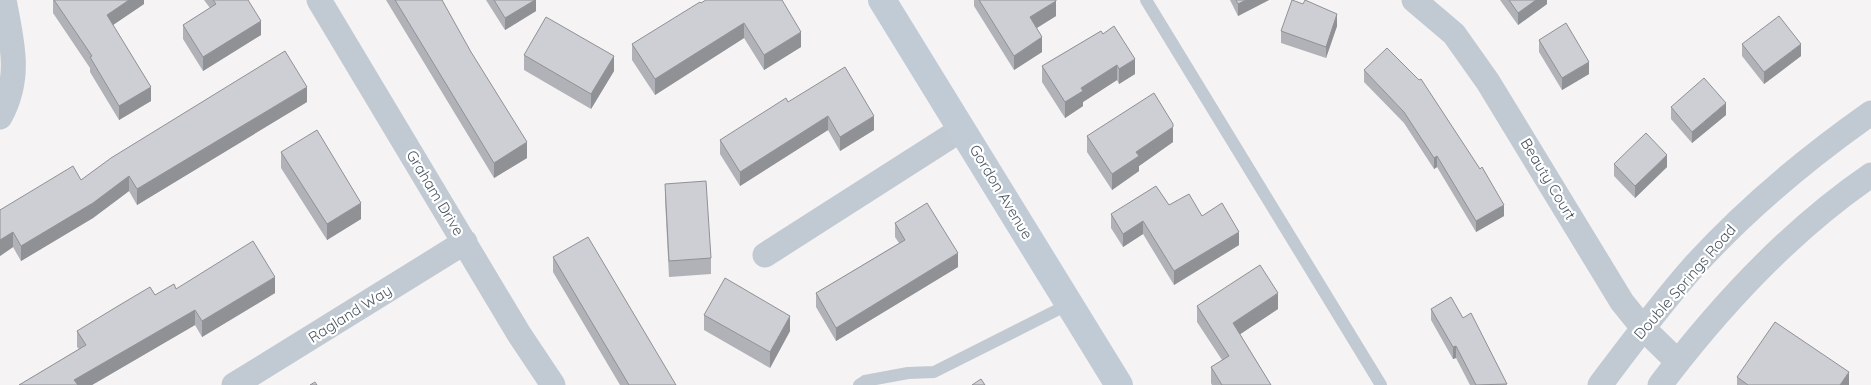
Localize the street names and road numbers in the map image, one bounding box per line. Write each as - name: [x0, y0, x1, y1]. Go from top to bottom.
- street label: Beauty Court: [1517, 135, 1580, 223]
- street label: Gordon Avenue: [966, 141, 1037, 243]
- street label: Graham Drive: [402, 146, 468, 239]
- street label: Double Springs Road: [1629, 220, 1740, 343]
- street label: Ragland Way: [304, 280, 395, 347]

